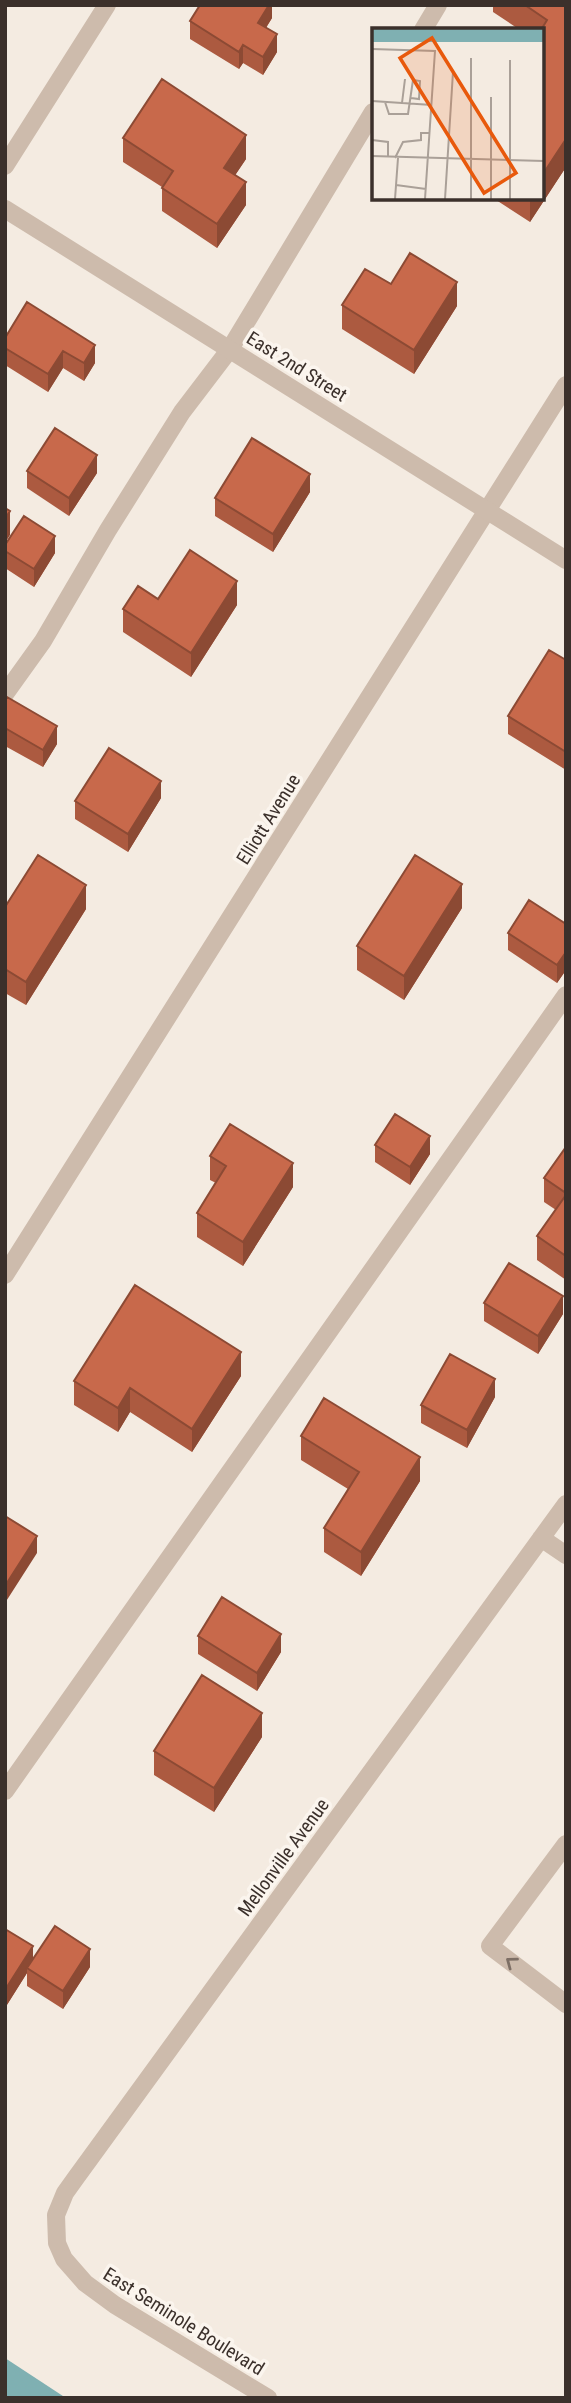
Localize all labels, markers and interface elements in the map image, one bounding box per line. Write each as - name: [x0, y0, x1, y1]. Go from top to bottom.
- inset map: [372, 28, 543, 200]
- street label: East 2nd Street: [242, 326, 351, 406]
- street label: Elliott Avenue: [232, 770, 305, 869]
- street label: Mellonville Avenue: [233, 1794, 334, 1921]
- one-way arrow: [507, 1958, 519, 1971]
- street label: East Seminole Boulevard: [99, 2263, 268, 2380]

